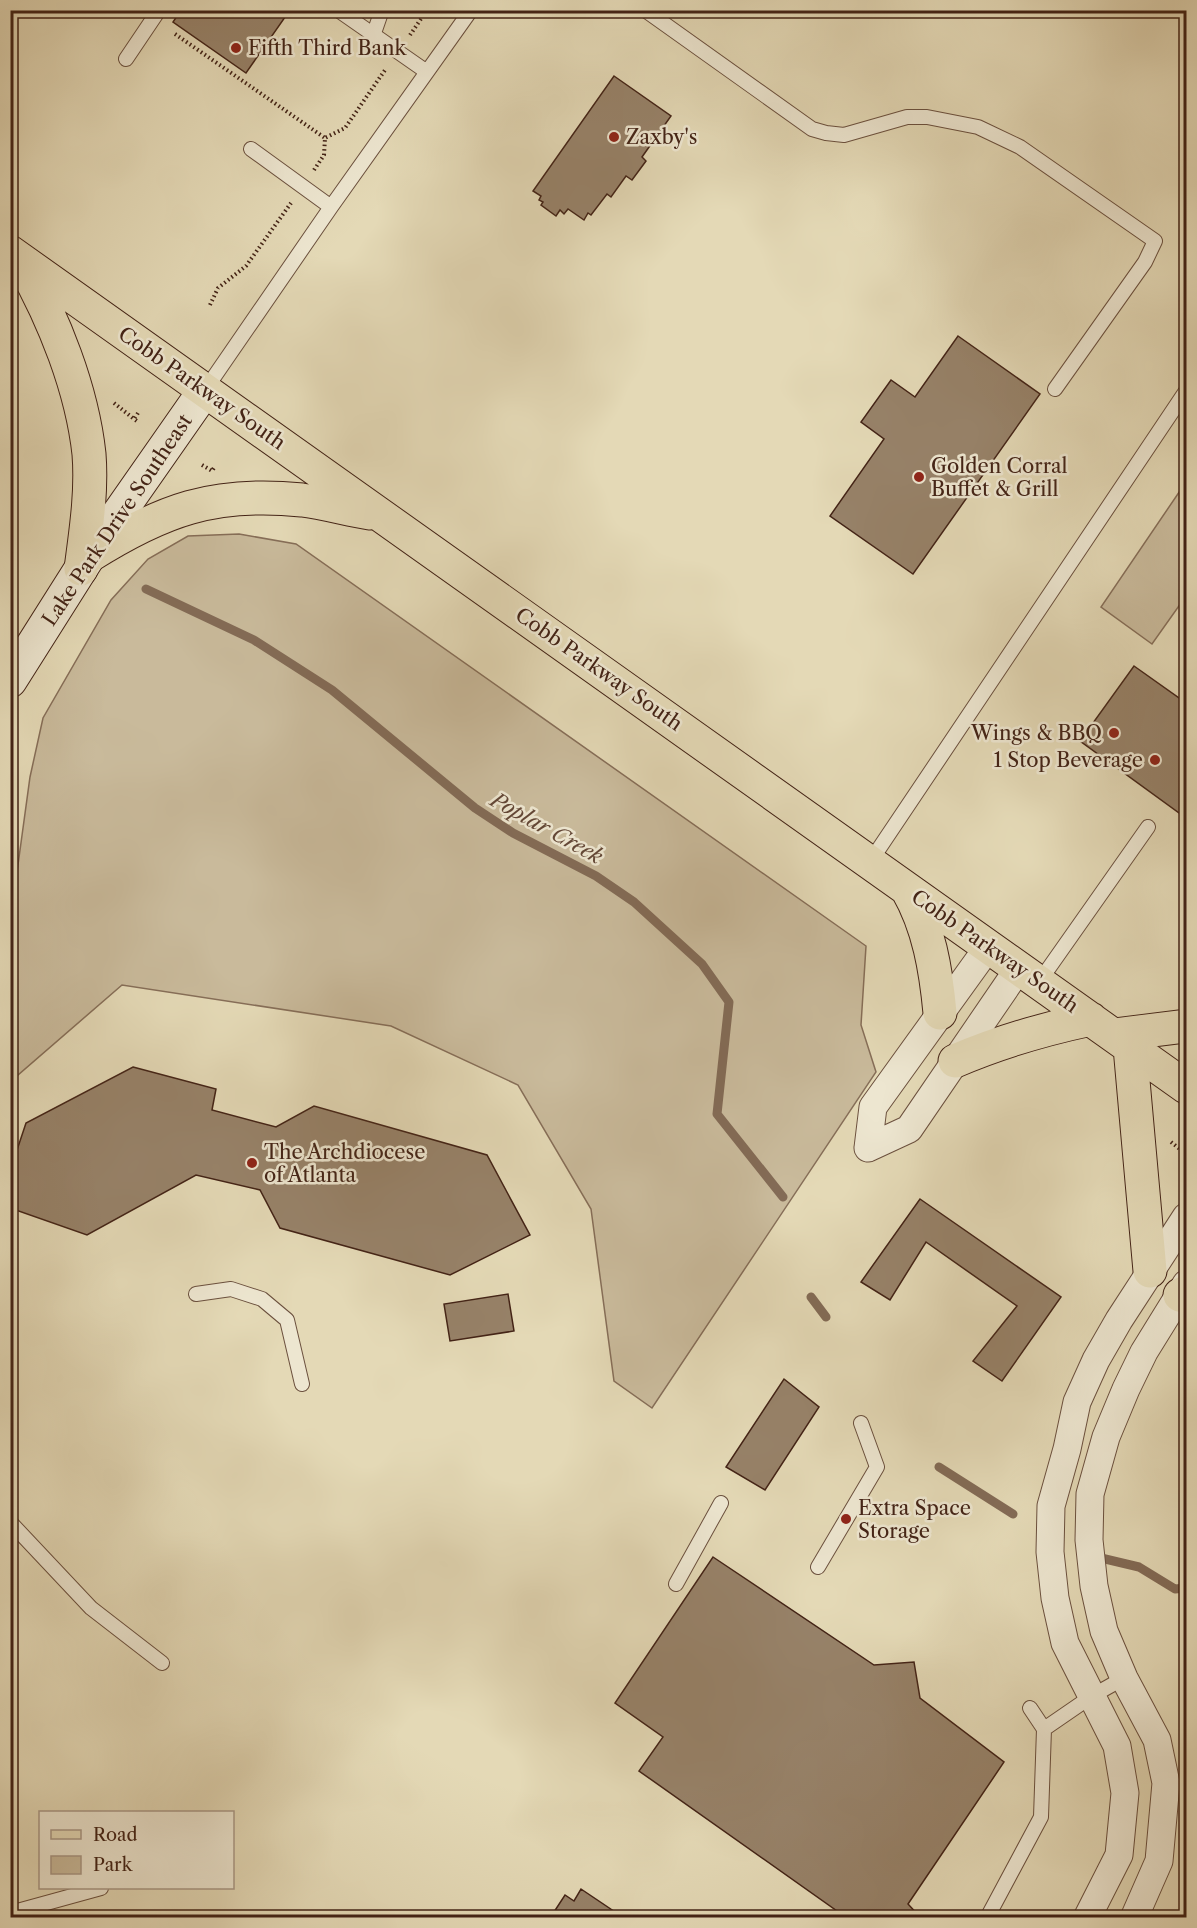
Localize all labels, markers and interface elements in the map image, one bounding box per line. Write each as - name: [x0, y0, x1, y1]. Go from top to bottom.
- place label: Fifth Third Bank: [248, 36, 407, 60]
- marker: Fifth Third Bank: [229, 41, 243, 55]
- place label: Zaxby's: [626, 125, 697, 149]
- marker: Zaxby's: [607, 130, 621, 144]
- street label: Cobb Parkway South: [114, 321, 290, 455]
- street label: Lake Park Drive Southeast: [37, 410, 197, 630]
- place label: Golden Corral Buffet & Grill: [931, 454, 1068, 501]
- marker: Golden Corral Buffet & Grill: [912, 470, 926, 484]
- street label: Cobb Parkway South: [511, 602, 687, 736]
- place label: Wings & BBQ: [970, 721, 1102, 745]
- marker: Wings & BBQ: [1107, 726, 1121, 740]
- place label: 1 Stop Beverage: [993, 748, 1143, 772]
- marker: 1 Stop Beverage: [1148, 753, 1162, 767]
- water label: Poplar Creek: [485, 786, 607, 869]
- street label: Cobb Parkway South: [907, 884, 1083, 1018]
- place label: The Archdiocese of Atlanta: [264, 1140, 425, 1187]
- marker: The Archdiocese of Atlanta: [245, 1156, 259, 1170]
- place label: Extra Space Storage: [858, 1496, 971, 1543]
- marker: Extra Space Storage: [839, 1512, 853, 1526]
- legend: [39, 1811, 234, 1889]
- text: Road: [93, 1824, 138, 1846]
- text: Park: [93, 1854, 134, 1876]

